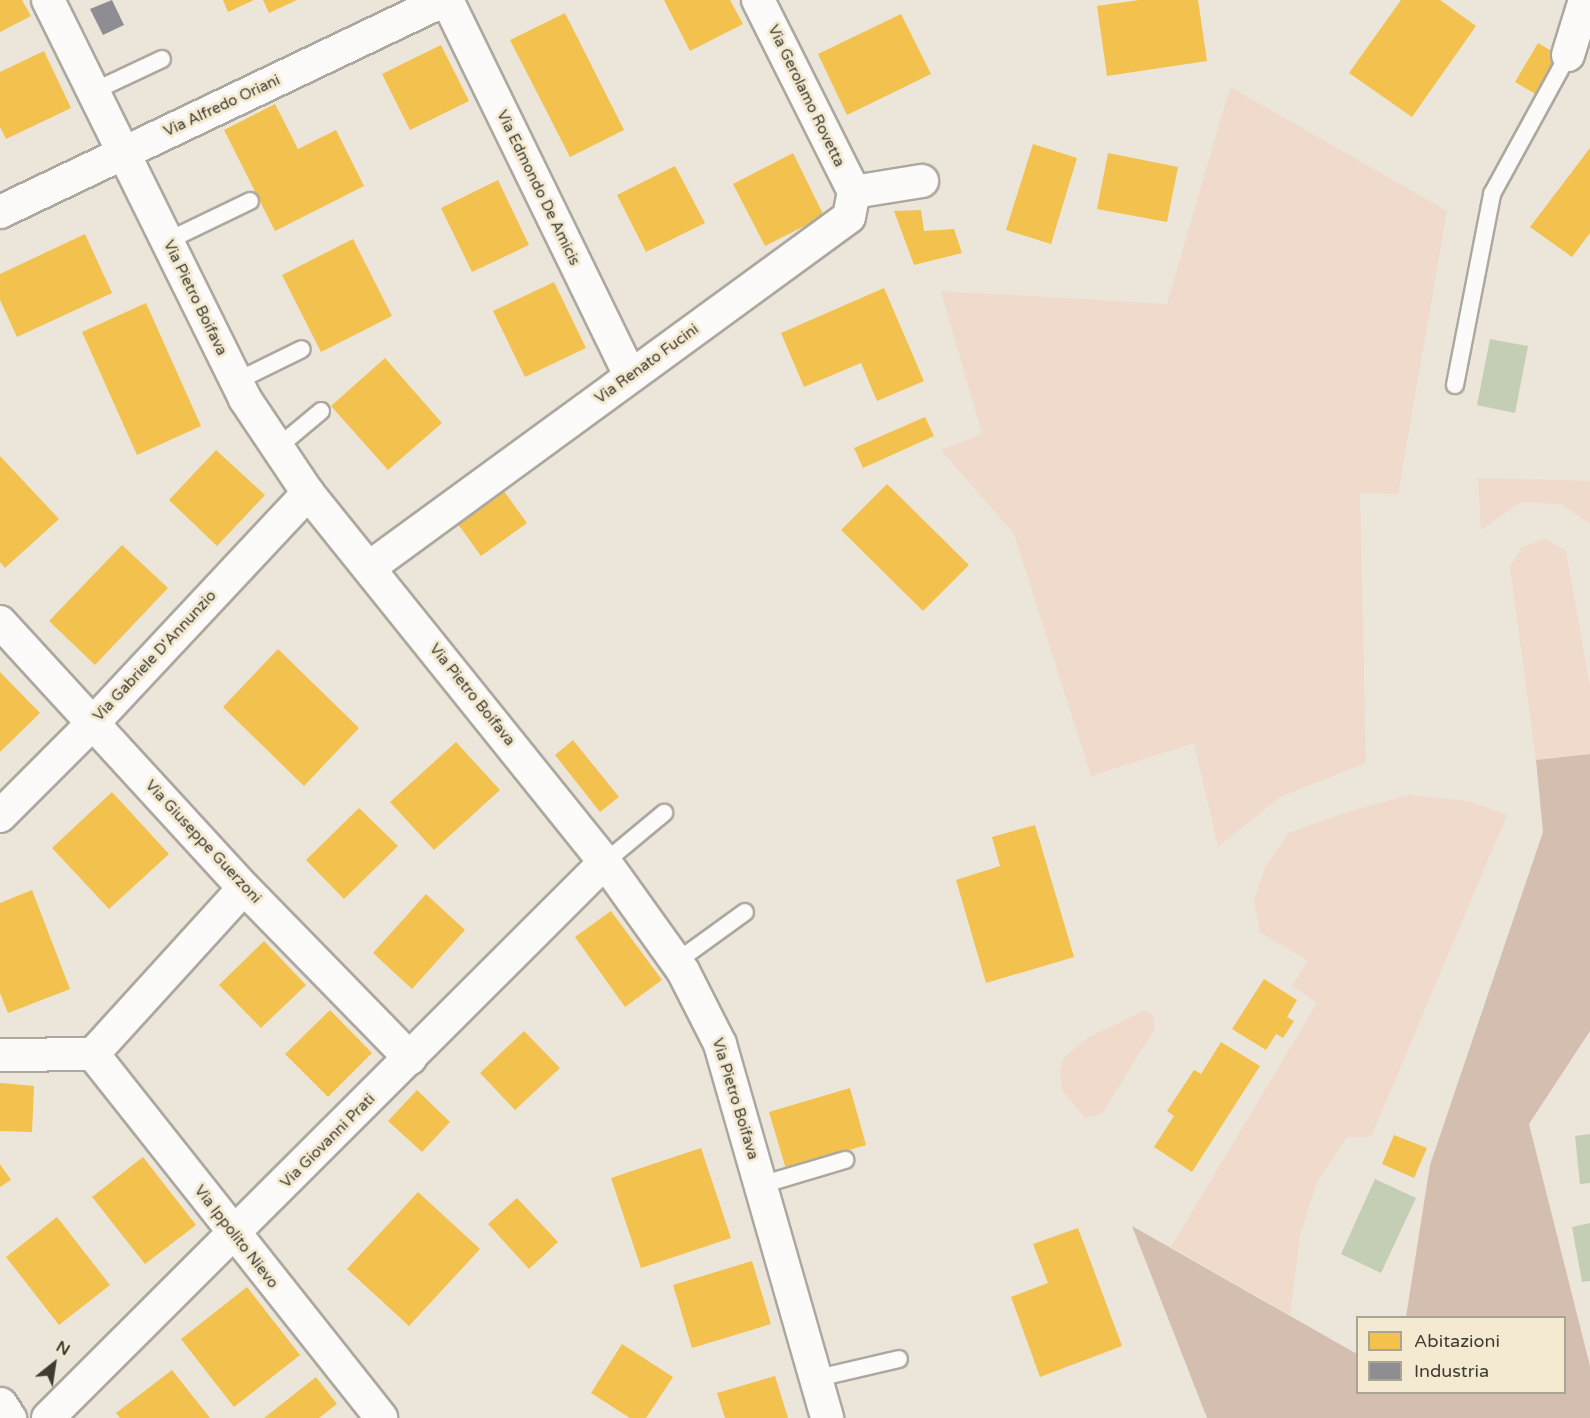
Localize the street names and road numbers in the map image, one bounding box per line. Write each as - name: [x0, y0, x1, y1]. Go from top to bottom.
- street label: Via Gerolamo Rovetta: [764, 22, 848, 170]
- street label: Via Alfredo Oriani: [161, 71, 283, 141]
- street label: Via Edmondo De Amicis: [493, 107, 583, 269]
- street label: Via Pietro Boifava: [159, 237, 231, 359]
- street label: Via Renato Fucini: [592, 320, 702, 408]
- street label: Via Gabriele D'Annunzio: [90, 587, 220, 725]
- street label: Via Pietro Boifava: [425, 640, 519, 750]
- street label: Via Giuseppe Guerzoni: [141, 777, 265, 907]
- street label: Via Pietro Boifava: [708, 1036, 762, 1162]
- street label: Via Giovanni Prati: [277, 1090, 379, 1192]
- street label: Via Ippolito Nievo: [190, 1182, 282, 1292]

